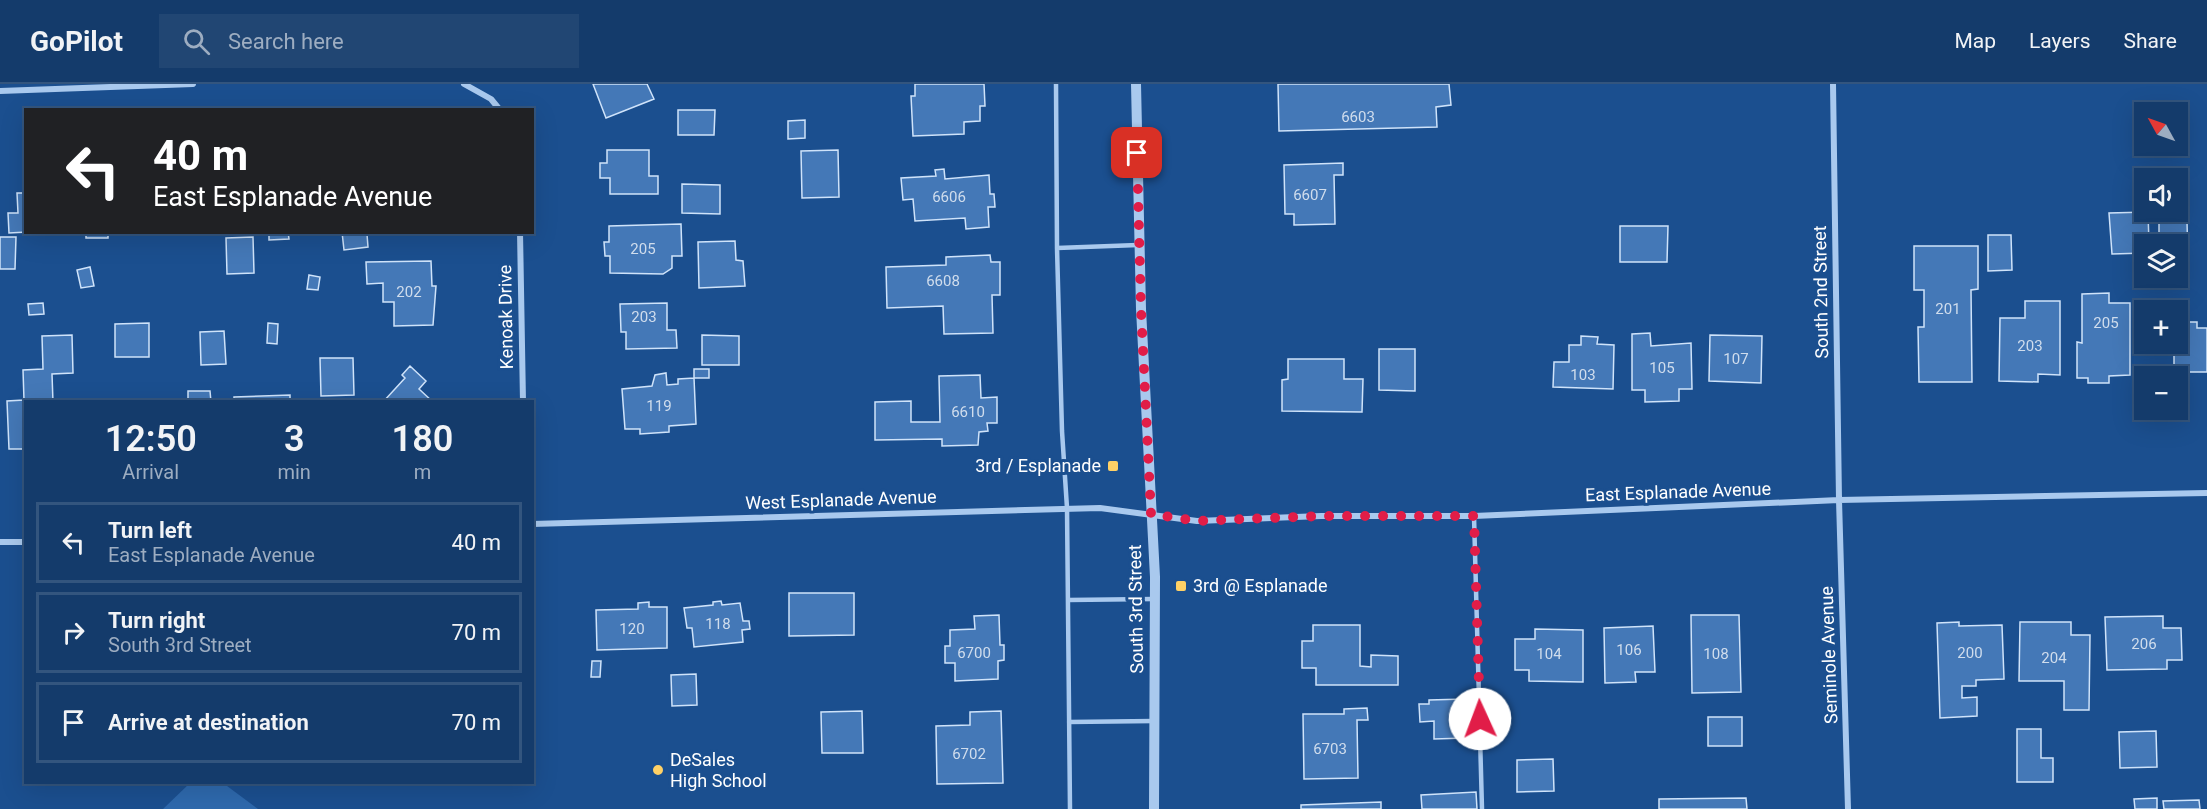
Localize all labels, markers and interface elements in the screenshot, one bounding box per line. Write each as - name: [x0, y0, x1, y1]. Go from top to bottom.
- search box: [159, 14, 579, 68]
- text: GoPilot: [30, 25, 123, 58]
- icon: search: [180, 25, 213, 58]
- text: Search here: [228, 29, 344, 54]
- text: Map: [1954, 29, 1996, 53]
- text: Layers: [2029, 29, 2090, 53]
- text: Share: [2123, 29, 2177, 53]
- north arrow: [2134, 102, 2188, 156]
- map controls: [2134, 102, 2188, 420]
- house number: 6603: [1341, 108, 1375, 126]
- pin: [1111, 127, 1162, 178]
- text: 40 m: [153, 131, 248, 180]
- icon: left: [54, 132, 132, 210]
- icon: arrive: [1120, 136, 1153, 169]
- button: sound: [2134, 168, 2188, 222]
- text: East Esplanade Avenue: [153, 181, 432, 213]
- house number: 6607: [1293, 186, 1327, 204]
- house number: 6606: [932, 188, 966, 206]
- street label: South 2nd Street: [1809, 225, 1832, 359]
- button: layers: [2134, 234, 2188, 288]
- house number: 205: [630, 240, 656, 258]
- street label: Kenoak Drive: [494, 265, 517, 370]
- house number: 6608: [926, 272, 960, 290]
- house number: 202: [396, 283, 422, 301]
- house number: 201: [1935, 300, 1961, 318]
- button: +: [2134, 300, 2188, 354]
- house number: 203: [631, 308, 657, 326]
- house number: 205: [2093, 314, 2119, 332]
- house number: 203: [2017, 337, 2043, 355]
- house number: 107: [1723, 350, 1749, 368]
- house number: 105: [1649, 359, 1675, 377]
- house number: 103: [1570, 366, 1596, 384]
- button: −: [2134, 366, 2188, 420]
- house number: 119: [646, 397, 672, 415]
- house number: 6610: [951, 403, 985, 421]
- text: 12:50: [105, 418, 197, 460]
- text: 3: [284, 418, 304, 460]
- text: 180: [392, 418, 453, 460]
- place label: 3rd / Esplanade: [975, 455, 1101, 476]
- marker: 3rd / Esplanade: [1106, 459, 1120, 473]
- text: Arrival: [122, 460, 179, 484]
- text: min: [277, 460, 311, 484]
- text: m: [414, 460, 431, 484]
- street label: East Esplanade Avenue: [1585, 478, 1771, 505]
- street label: West Esplanade Avenue: [745, 486, 937, 513]
- text: Turn left: [108, 518, 192, 543]
- icon: left: [57, 526, 90, 559]
- text: 40 m: [452, 530, 501, 555]
- text: East Esplanade Avenue: [108, 543, 315, 567]
- street label: South 3rd Street: [1124, 544, 1147, 674]
- place label: 3rd @ Esplanade: [1193, 575, 1328, 596]
- marker: 3rd @ Esplanade: [1174, 579, 1188, 593]
- street label: Seminole Avenue: [1816, 586, 1841, 724]
- text: Turn right: [108, 608, 205, 633]
- house number: 118: [705, 615, 731, 633]
- icon: right: [57, 616, 90, 649]
- text: 70 m: [452, 620, 501, 645]
- house number: 120: [619, 620, 645, 638]
- text: South 3rd Street: [108, 633, 252, 657]
- house number: 206: [2131, 635, 2157, 653]
- house number: 106: [1616, 641, 1642, 659]
- house number: 6700: [957, 644, 991, 662]
- house number: 200: [1957, 644, 1983, 662]
- house number: 104: [1536, 645, 1562, 663]
- house number: 108: [1703, 645, 1729, 663]
- house number: 204: [2041, 649, 2067, 667]
- position arrow: [1448, 687, 1512, 751]
- icon: arrive: [57, 706, 90, 739]
- text: Arrive at destination: [108, 710, 309, 735]
- text: 70 m: [452, 710, 501, 735]
- house number: 6703: [1313, 740, 1347, 758]
- house number: 6702: [952, 745, 986, 763]
- place label: DeSales High School: [670, 749, 767, 791]
- marker: DeSales High School: [651, 763, 665, 777]

